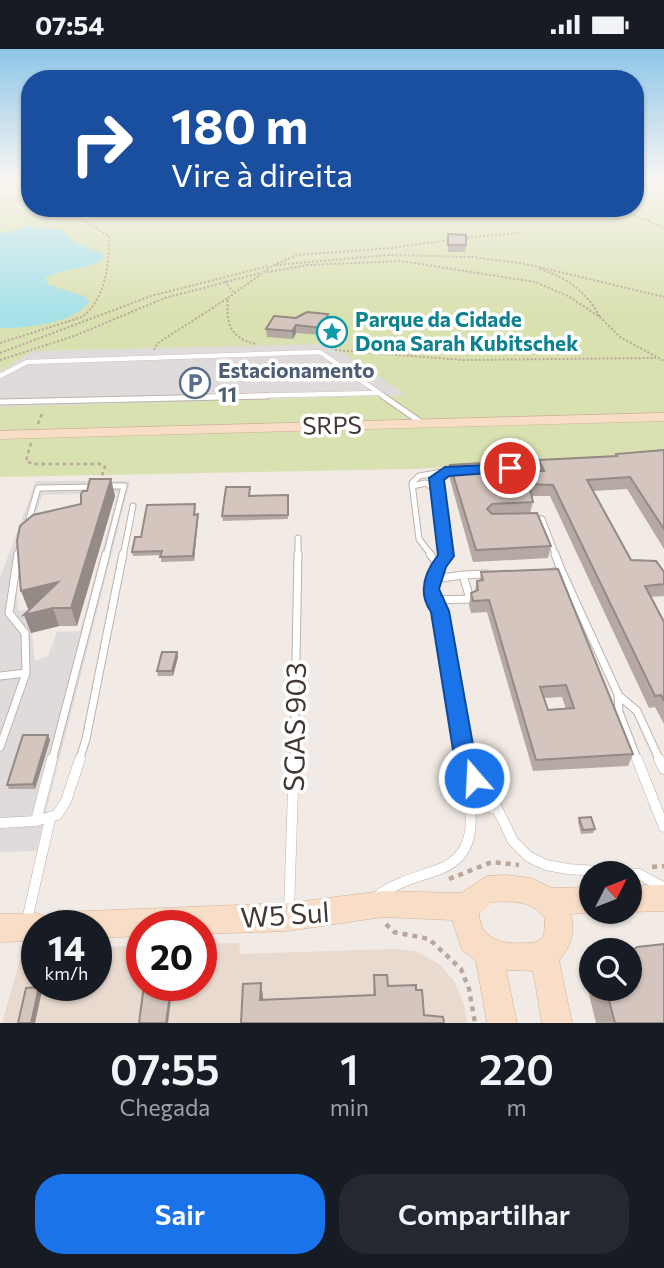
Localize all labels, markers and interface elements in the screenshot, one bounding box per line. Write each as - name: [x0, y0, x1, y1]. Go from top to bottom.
- text: 07:54: [35, 9, 104, 40]
- text: 180 m: [171, 94, 308, 154]
- icon: right: [56, 98, 147, 189]
- text: Vire à direita: [171, 154, 353, 194]
- place label: Parque da Cidade Dona Sarah Kubitschek: [355, 306, 578, 355]
- place icon: Parque da Cidade Dona Sarah Kubitschek: [315, 315, 349, 349]
- place label: Estacionamento 11: [218, 357, 375, 406]
- parking icon: Estacionamento 11: [178, 366, 212, 400]
- street label: SRPS: [302, 409, 362, 440]
- pin: [480, 438, 540, 498]
- icon: arrive: [491, 449, 529, 487]
- street label: SGAS 903: [276, 662, 312, 792]
- position arrow: [437, 741, 511, 815]
- north arrow: [579, 861, 642, 924]
- map controls: [579, 861, 642, 1001]
- street label: W5 Sul: [239, 894, 331, 934]
- speed limit sign: 20: [126, 910, 217, 1001]
- text: 14: [48, 925, 85, 968]
- button: search: [579, 938, 642, 1001]
- text: km/h: [45, 962, 88, 984]
- text: 07:55: [110, 1042, 220, 1094]
- text: 1: [340, 1042, 359, 1094]
- text: 220: [479, 1042, 554, 1094]
- text: Chegada: [120, 1093, 210, 1121]
- text: min: [330, 1093, 369, 1121]
- text: m: [506, 1093, 526, 1121]
- button: Sair: [35, 1174, 325, 1254]
- button: Compartilhar: [339, 1174, 629, 1254]

